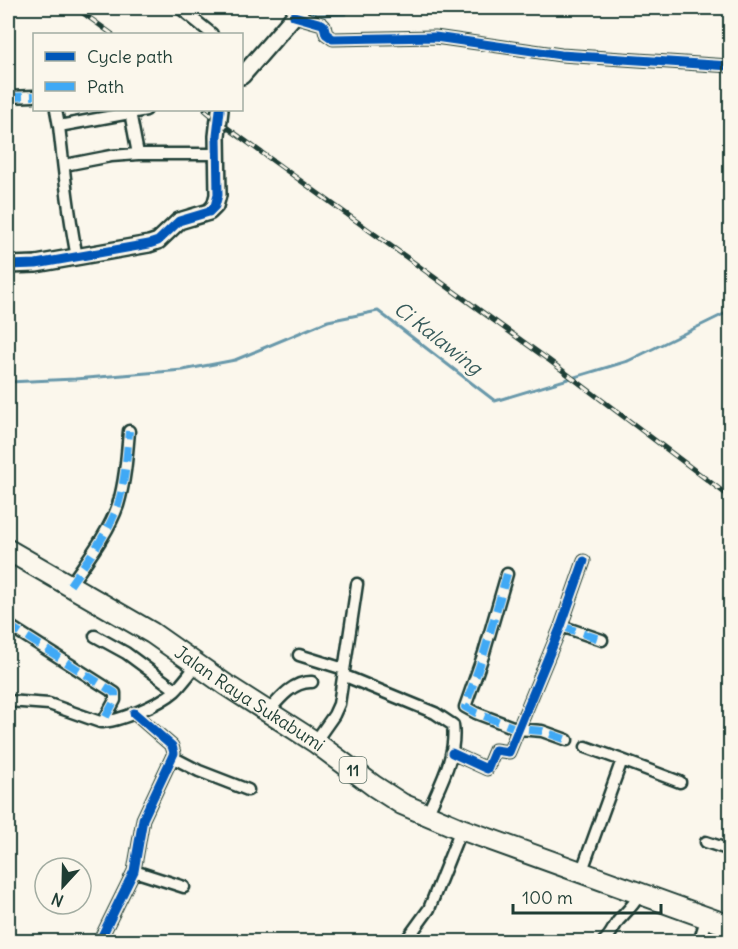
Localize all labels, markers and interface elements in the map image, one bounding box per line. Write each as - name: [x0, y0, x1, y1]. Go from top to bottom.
- legend: [33, 33, 243, 111]
- text: Cycle path: [87, 45, 173, 68]
- text: Path: [87, 75, 124, 98]
- water label: Ci Kalawing: [389, 295, 489, 381]
- street label: Jalan Raya Sukabumi: [170, 641, 330, 756]
- road number: 11: [340, 757, 366, 783]
- north arrow: [33, 856, 93, 916]
- scale bar: [513, 877, 662, 915]
- text: 100 m: [522, 886, 573, 909]
- text: N: [49, 889, 66, 911]

